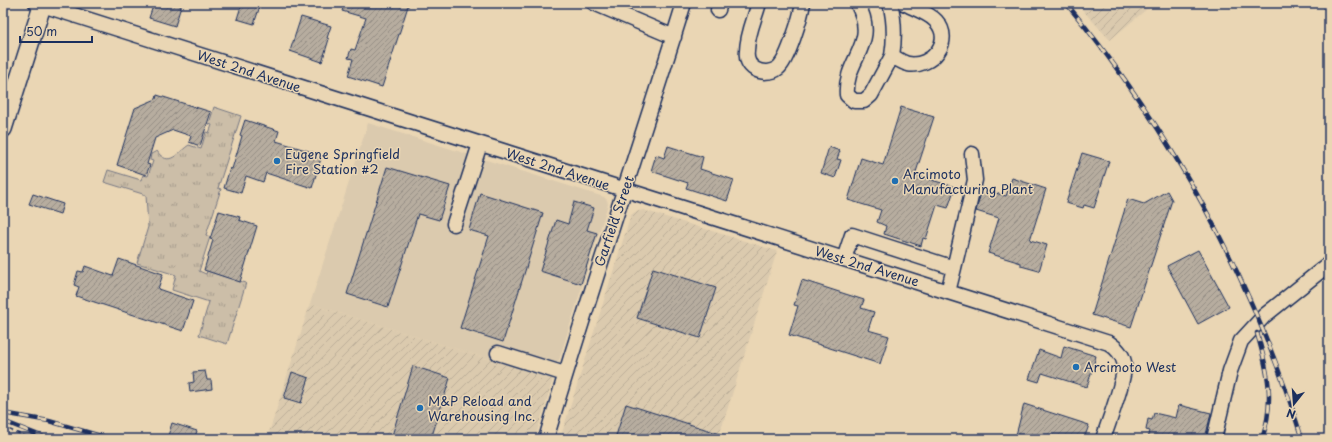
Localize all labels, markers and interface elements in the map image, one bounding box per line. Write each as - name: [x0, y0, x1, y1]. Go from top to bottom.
- scale bar: [20, 18, 92, 44]
- text: 50 m: [26, 22, 57, 40]
- street label: West 2nd Avenue: [195, 45, 303, 96]
- street label: West 2nd Avenue: [504, 143, 612, 194]
- place label: Eugene Springfield Fire Station #2: [285, 144, 400, 178]
- marker: Eugene Springfield Fire Station #2: [272, 156, 282, 166]
- place label: Arcimoto Manufacturing Plant: [903, 164, 1033, 198]
- street label: Garfield Street: [589, 173, 638, 269]
- marker: Arcimoto Manufacturing Plant: [890, 176, 900, 186]
- street label: West 2nd Avenue: [813, 241, 922, 290]
- place label: Arcimoto West: [1084, 357, 1176, 376]
- marker: Arcimoto West: [1071, 362, 1081, 372]
- north arrow: [1274, 384, 1314, 424]
- place label: M&P Reload and Warehousing Inc.: [428, 391, 535, 425]
- marker: M&P Reload and Warehousing Inc.: [415, 403, 425, 413]
- text: N: [1284, 405, 1298, 423]

